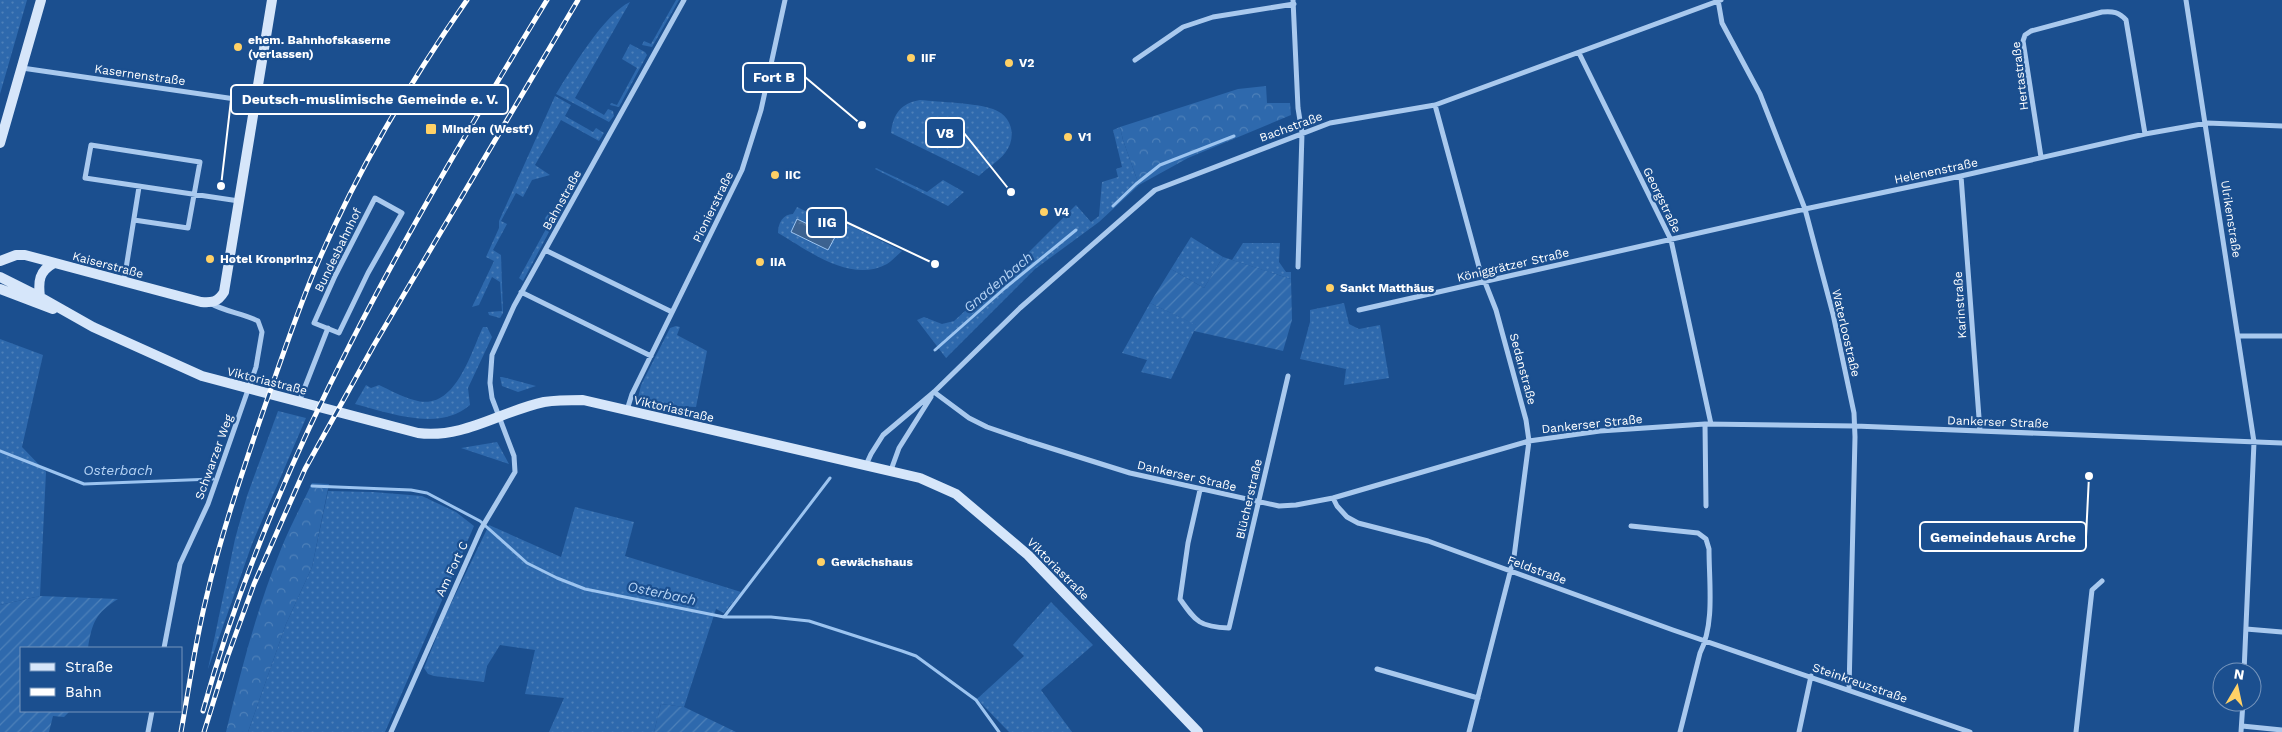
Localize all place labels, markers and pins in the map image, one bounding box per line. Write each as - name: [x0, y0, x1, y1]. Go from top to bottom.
- place label: ehem. Bahnhofskaserne (verlassen): [248, 33, 391, 61]
- marker: ehem. Bahnhofskaserne (verlassen): [232, 41, 244, 53]
- place label: IIF: [921, 51, 937, 65]
- marker: IIF: [905, 52, 917, 64]
- place label: V2: [1019, 56, 1034, 70]
- marker: V2: [1003, 57, 1015, 69]
- callout: Fort B: [743, 63, 805, 92]
- callout: Deutsch-muslimische Gemeinde e. V.: [231, 85, 508, 114]
- callout: V8: [926, 118, 964, 147]
- marker: Minden (Westf): [424, 122, 438, 136]
- place label: Minden (Westf): [442, 122, 534, 136]
- place label: V1: [1078, 130, 1091, 144]
- marker: V1: [1062, 131, 1074, 143]
- place label: IIC: [785, 168, 801, 182]
- marker: IIC: [769, 169, 781, 181]
- place label: V4: [1054, 205, 1069, 219]
- marker: V4: [1038, 206, 1050, 218]
- callout: IIG: [807, 208, 846, 237]
- place label: Hotel Kronprinz: [220, 252, 313, 266]
- marker: Hotel Kronprinz: [204, 253, 216, 265]
- place label: IIA: [770, 255, 787, 269]
- marker: IIA: [754, 256, 766, 268]
- place label: Sankt Matthäus: [1340, 281, 1435, 295]
- marker: Sankt Matthäus: [1324, 282, 1336, 294]
- callout: Gemeindehaus Arche: [1920, 522, 2086, 551]
- place label: Gewächshaus: [831, 555, 914, 569]
- marker: Gewächshaus: [815, 556, 827, 568]

